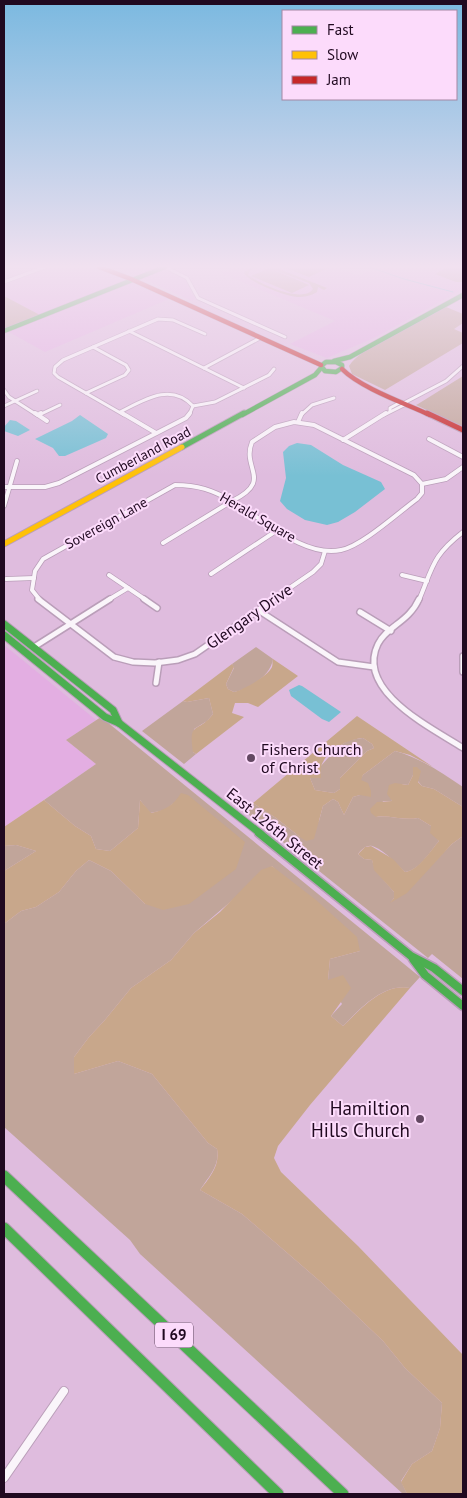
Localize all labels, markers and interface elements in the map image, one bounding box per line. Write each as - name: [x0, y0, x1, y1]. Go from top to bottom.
- legend: [282, 10, 457, 100]
- text: Fast: [327, 20, 354, 39]
- text: Slow: [327, 45, 358, 64]
- text: Jam: [326, 70, 351, 89]
- street label: Cumberland Road: [92, 422, 194, 488]
- street label: Herald Square: [217, 488, 299, 546]
- street label: Sovereign Lane: [62, 493, 150, 553]
- street label: Glengary Drive: [202, 579, 296, 653]
- place label: Fishers Church of Christ: [261, 739, 362, 777]
- marker: Fishers Church of Christ: [245, 752, 257, 764]
- street label: East 126th Street: [223, 783, 328, 873]
- place label: Hamiltion Hills Church: [311, 1096, 410, 1142]
- marker: Hamiltion Hills Church: [414, 1113, 426, 1125]
- road number: I 69: [155, 1322, 193, 1348]

